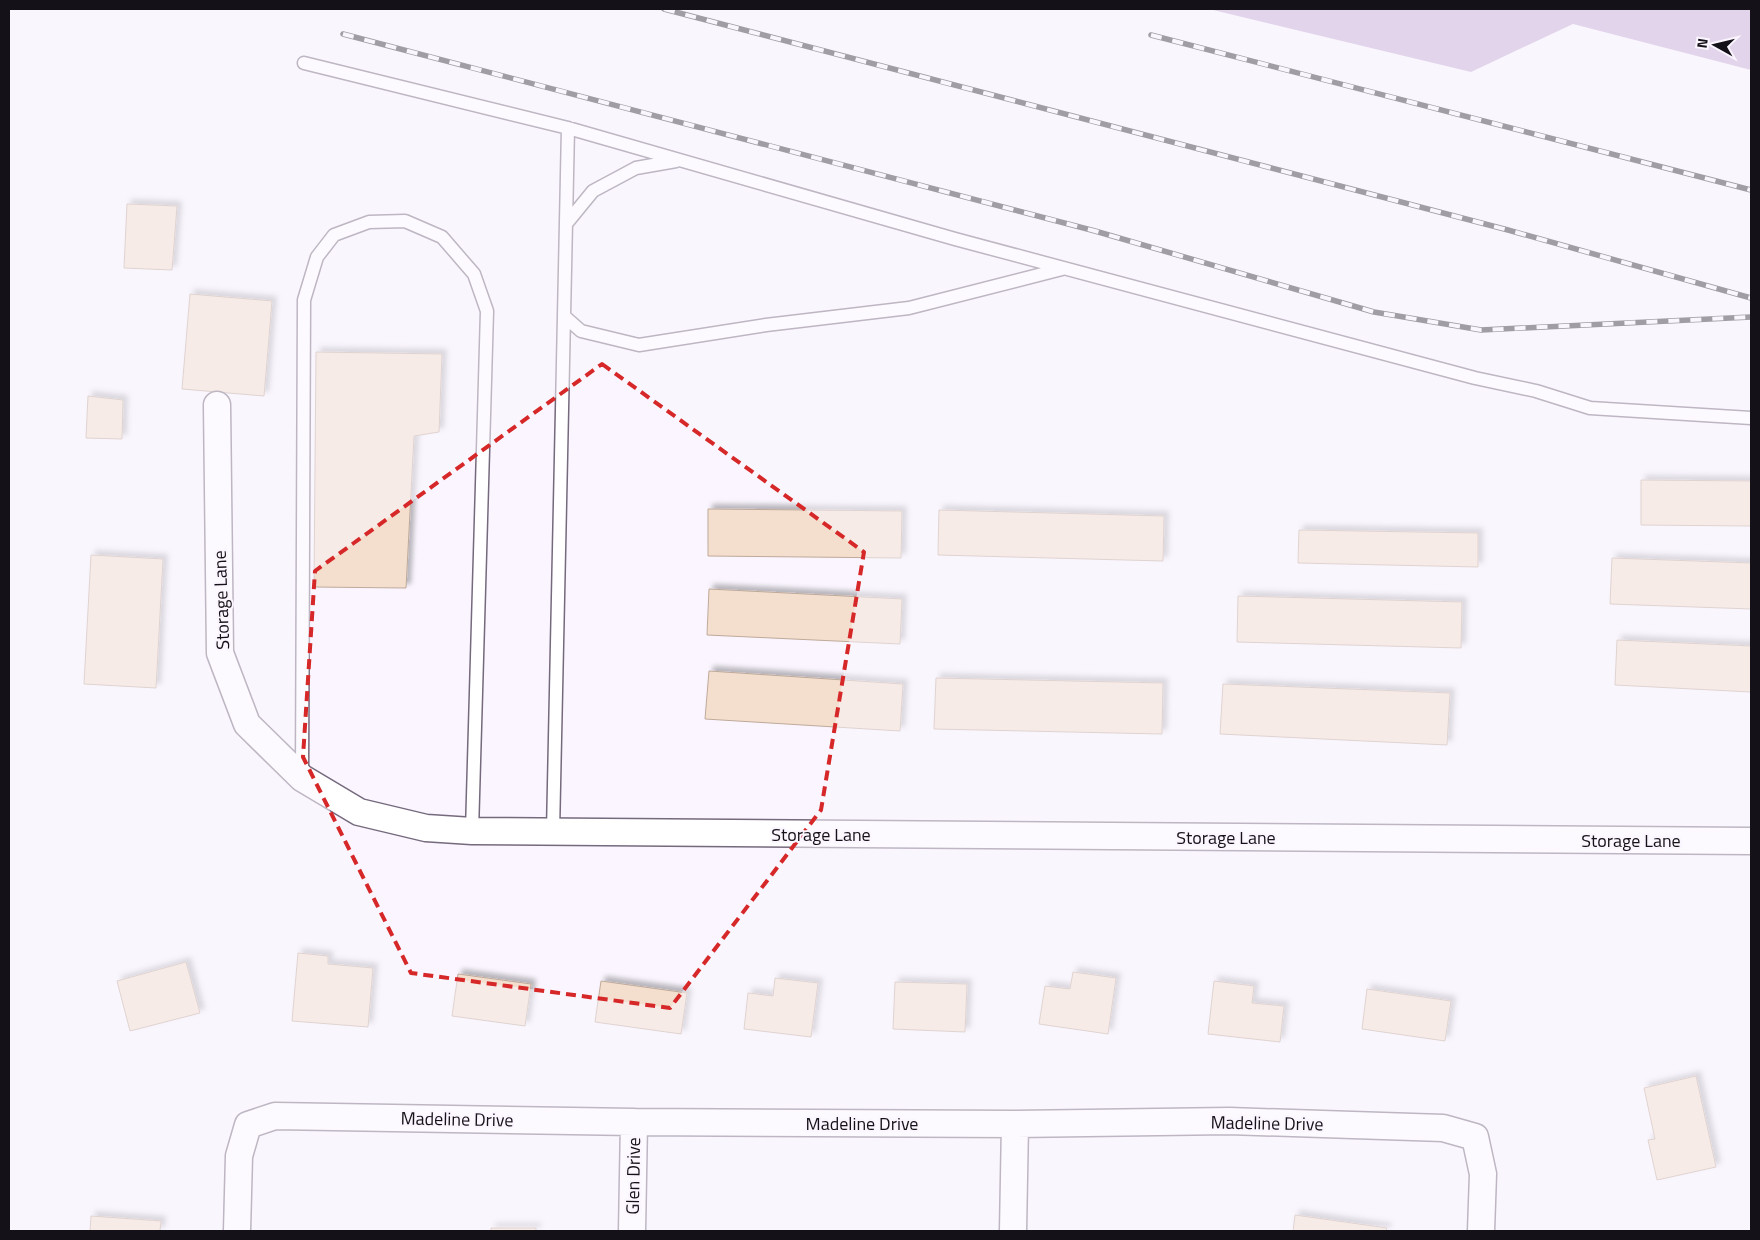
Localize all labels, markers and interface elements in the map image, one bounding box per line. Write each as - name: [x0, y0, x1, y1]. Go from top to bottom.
- north arrow: [1690, 20, 1740, 70]
- text: N: [1691, 37, 1713, 49]
- street label: Storage Lane: [206, 550, 236, 650]
- street label: Storage Lane: [771, 821, 871, 848]
- street label: Storage Lane: [1176, 824, 1276, 851]
- street label: Storage Lane: [1581, 827, 1681, 854]
- street label: Madeline Drive: [400, 1105, 514, 1133]
- street label: Madeline Drive: [1210, 1109, 1324, 1137]
- street label: Madeline Drive: [806, 1110, 918, 1137]
- street label: Glen Drive: [619, 1137, 647, 1215]

